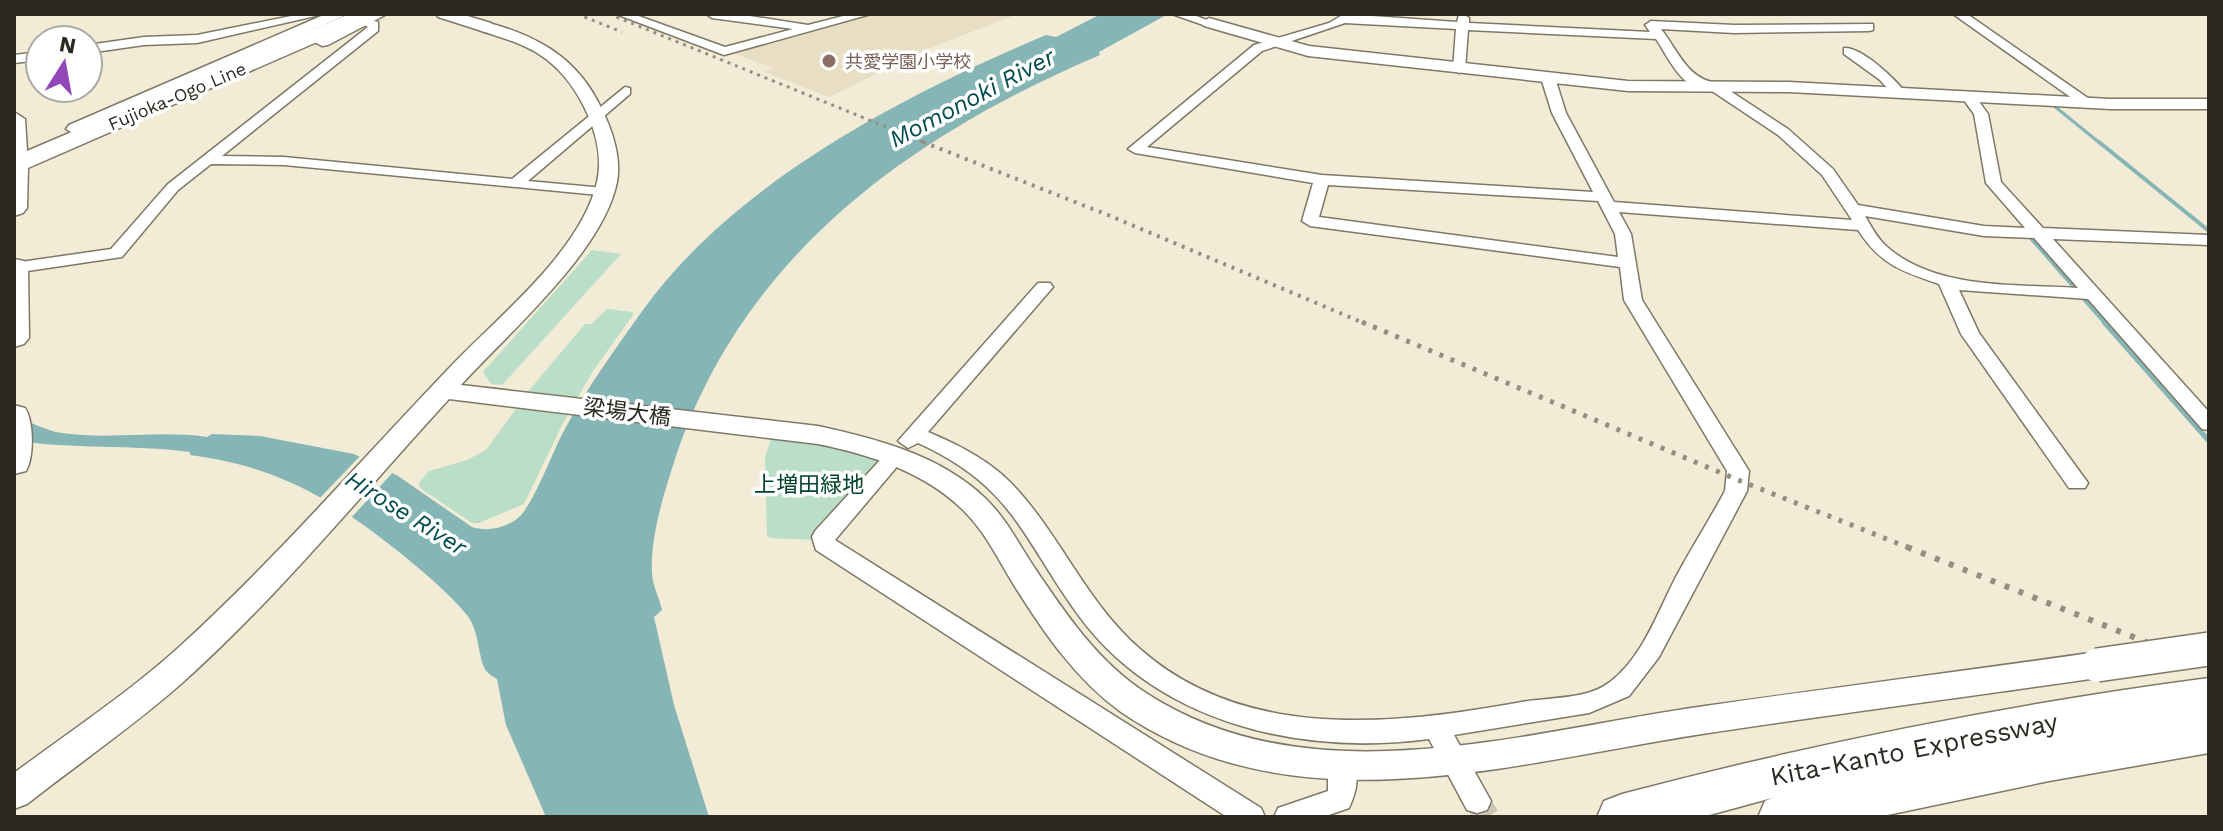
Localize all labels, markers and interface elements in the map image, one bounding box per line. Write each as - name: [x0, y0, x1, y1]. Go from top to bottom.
- north arrow: [24, 24, 104, 104]
- text: N: [57, 31, 78, 59]
- water label: Momonoki River: [884, 42, 1061, 153]
- place label: 共愛学園小学校: [845, 51, 971, 72]
- marker: 共愛学園小学校: [820, 52, 838, 70]
- street label: Fujioka-Ogo Line: [105, 57, 249, 135]
- street label: 梁場大橋: [582, 394, 672, 430]
- water label: Hirose River: [340, 465, 473, 562]
- park label: 上増田緑地: [754, 472, 864, 497]
- street label: Kita-Kanto Expressway: [1768, 706, 2061, 792]

